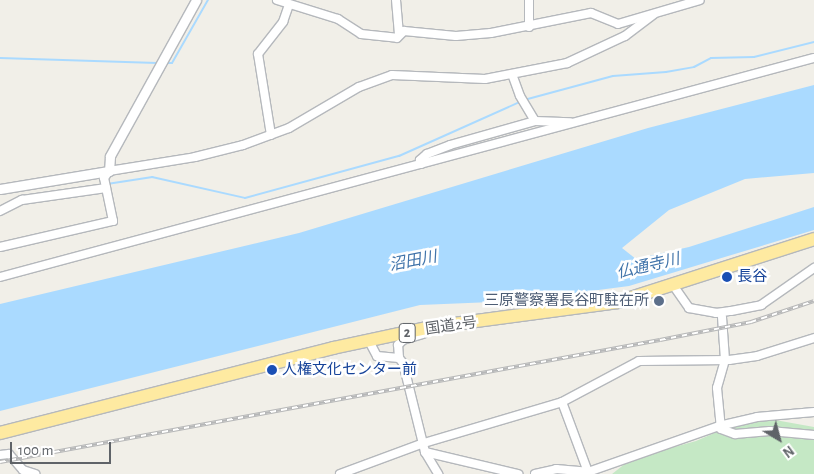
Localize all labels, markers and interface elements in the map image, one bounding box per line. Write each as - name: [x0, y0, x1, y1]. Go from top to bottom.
- water label: 沼田川: [388, 247, 438, 275]
- water label: 仏通寺川: [615, 249, 681, 283]
- place label: 長谷: [737, 268, 767, 286]
- marker: 長谷: [721, 271, 733, 283]
- place label: 三原警察署長谷町駐在所: [484, 292, 649, 310]
- marker: 三原警察署長谷町駐在所: [653, 295, 665, 307]
- street label: 国道2号: [424, 313, 478, 339]
- road number: 2: [398, 322, 416, 344]
- place label: 人権文化センター前: [282, 361, 417, 379]
- marker: 人権文化センター前: [266, 364, 278, 376]
- north arrow: [754, 414, 804, 464]
- scale bar: [12, 432, 114, 464]
- text: N: [780, 442, 796, 459]
- text: 100 m: [18, 443, 53, 458]

